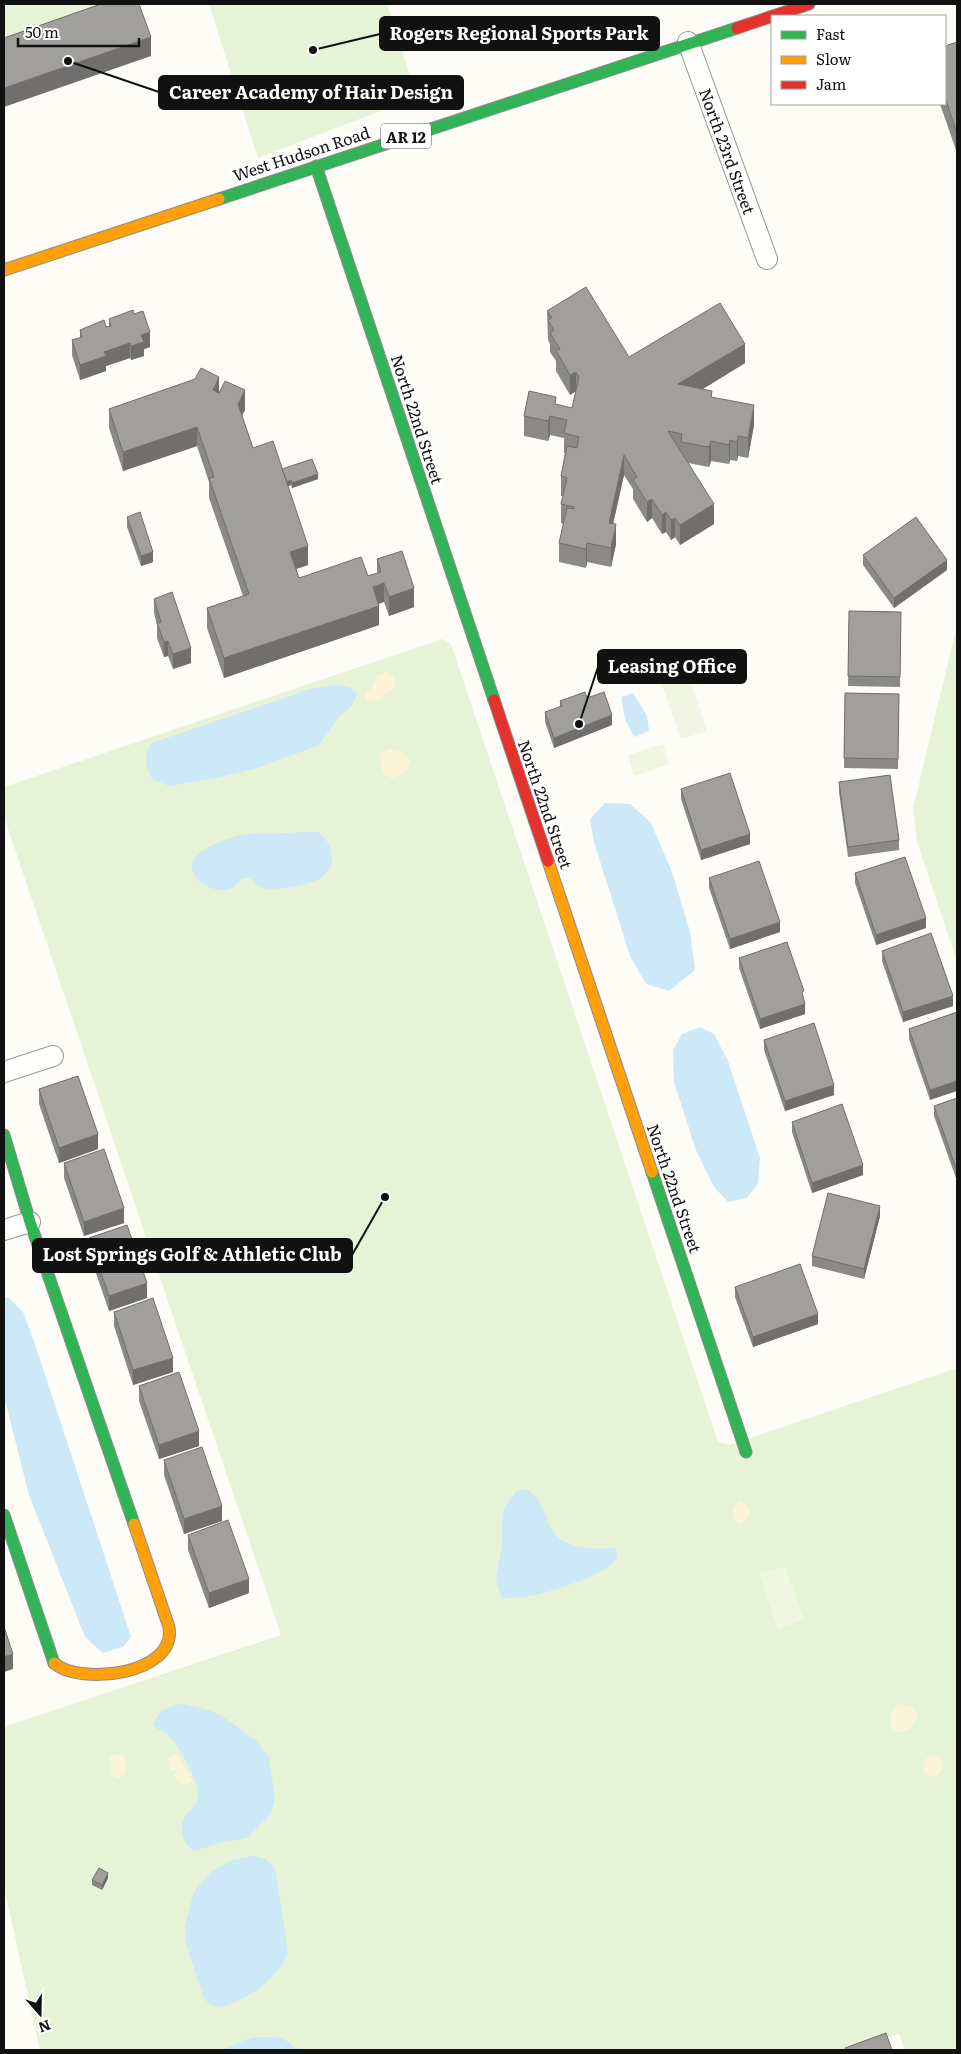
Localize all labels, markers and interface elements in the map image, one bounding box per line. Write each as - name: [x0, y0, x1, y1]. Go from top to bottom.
- scale bar: [18, 15, 139, 47]
- legend: [771, 15, 946, 105]
- callout: Rogers Regional Sports Park: [380, 17, 659, 50]
- text: Rogers Regional Sports Park: [389, 19, 649, 46]
- text: 50 m: [25, 20, 59, 43]
- text: Fast: [816, 22, 845, 45]
- text: Slow: [816, 47, 851, 70]
- text: Jam: [816, 72, 847, 95]
- callout: Career Academy of Hair Design: [159, 76, 463, 109]
- text: Career Academy of Hair Design: [169, 78, 453, 105]
- street label: North 23rd Street: [694, 85, 762, 218]
- street label: West Hudson Road: [229, 119, 373, 186]
- road number: AR 12: [381, 124, 431, 148]
- street label: North 22nd Street: [386, 351, 450, 487]
- callout: Leasing Office: [598, 650, 746, 683]
- text: Leasing Office: [608, 652, 736, 679]
- street label: North 22nd Street: [513, 736, 580, 872]
- street label: North 22nd Street: [642, 1120, 709, 1256]
- callout: Lost Springs Golf & Athletic Club: [33, 1239, 352, 1272]
- text: Lost Springs Golf & Athletic Club: [42, 1240, 342, 1267]
- north arrow: [15, 1989, 65, 2039]
- text: N: [36, 2016, 54, 2039]

